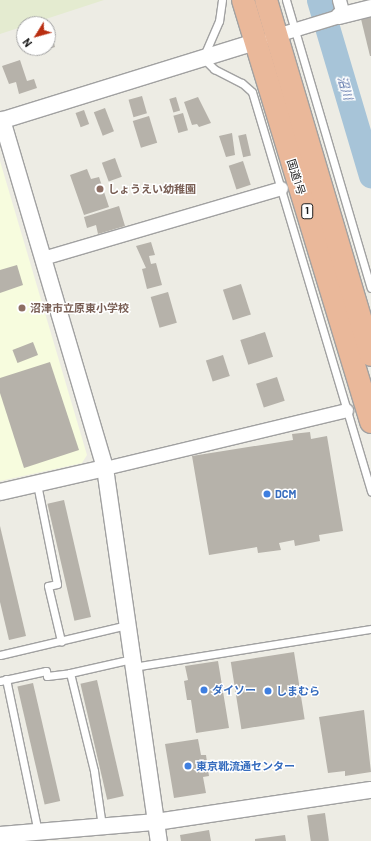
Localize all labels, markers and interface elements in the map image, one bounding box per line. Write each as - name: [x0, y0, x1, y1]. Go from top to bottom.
- north arrow: [16, 16, 56, 56]
- text: N: [19, 36, 34, 50]
- water label: 沼川: [335, 74, 355, 102]
- street label: 国道1号: [284, 157, 308, 197]
- place label: しょうえい幼稚園: [108, 182, 196, 196]
- marker: しょうえい幼稚園: [95, 184, 105, 194]
- road number: 1: [301, 203, 313, 219]
- place label: 沼津市立原東小学校: [30, 301, 129, 315]
- marker: 沼津市立原東小学校: [17, 303, 27, 313]
- place label: DCM: [275, 487, 296, 501]
- marker: DCM: [262, 489, 272, 499]
- place label: ダイソー: [212, 683, 256, 697]
- place label: しまむら: [276, 684, 320, 698]
- marker: ダイソー: [199, 685, 209, 695]
- marker: しまむら: [263, 686, 273, 696]
- place label: 東京靴流通センター: [196, 759, 295, 773]
- marker: 東京靴流通センター: [183, 761, 193, 771]

